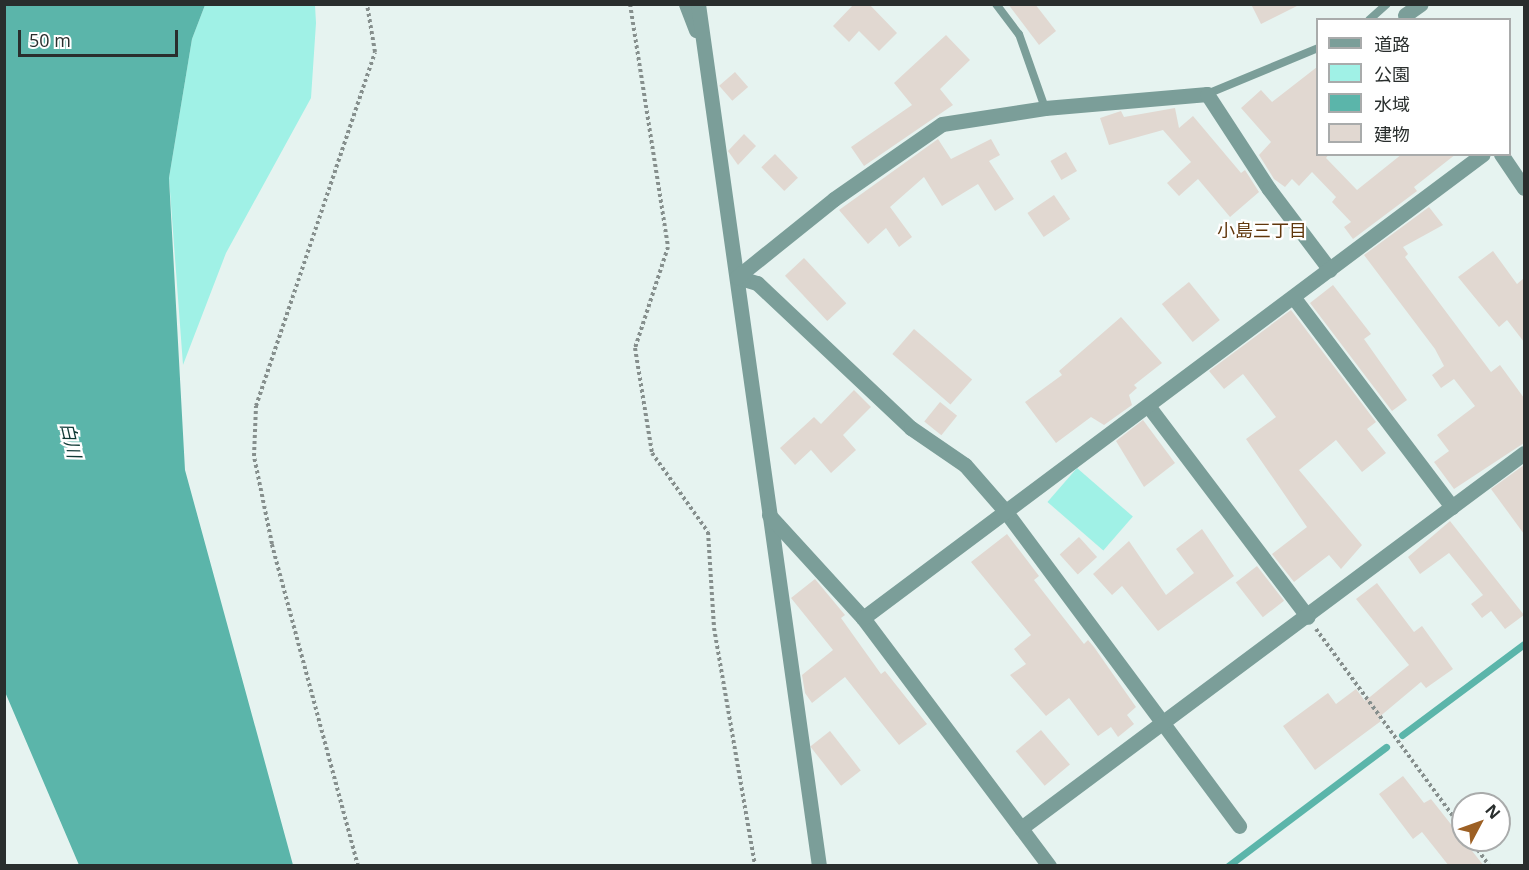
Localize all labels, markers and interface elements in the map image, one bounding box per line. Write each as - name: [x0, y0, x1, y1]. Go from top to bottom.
- scale bar: [21, 18, 182, 56]
- legend: [1316, 18, 1511, 156]
- text: 50 m: [29, 28, 71, 52]
- text: 道路: [1374, 32, 1410, 56]
- text: 公園: [1374, 62, 1410, 86]
- text: 水域: [1374, 92, 1410, 116]
- text: 建物: [1374, 122, 1410, 146]
- district label: 小島三丁目: [1217, 219, 1307, 241]
- water label: 白川: [56, 420, 86, 460]
- north arrow: [1451, 792, 1511, 852]
- text: N: [1480, 799, 1506, 824]

